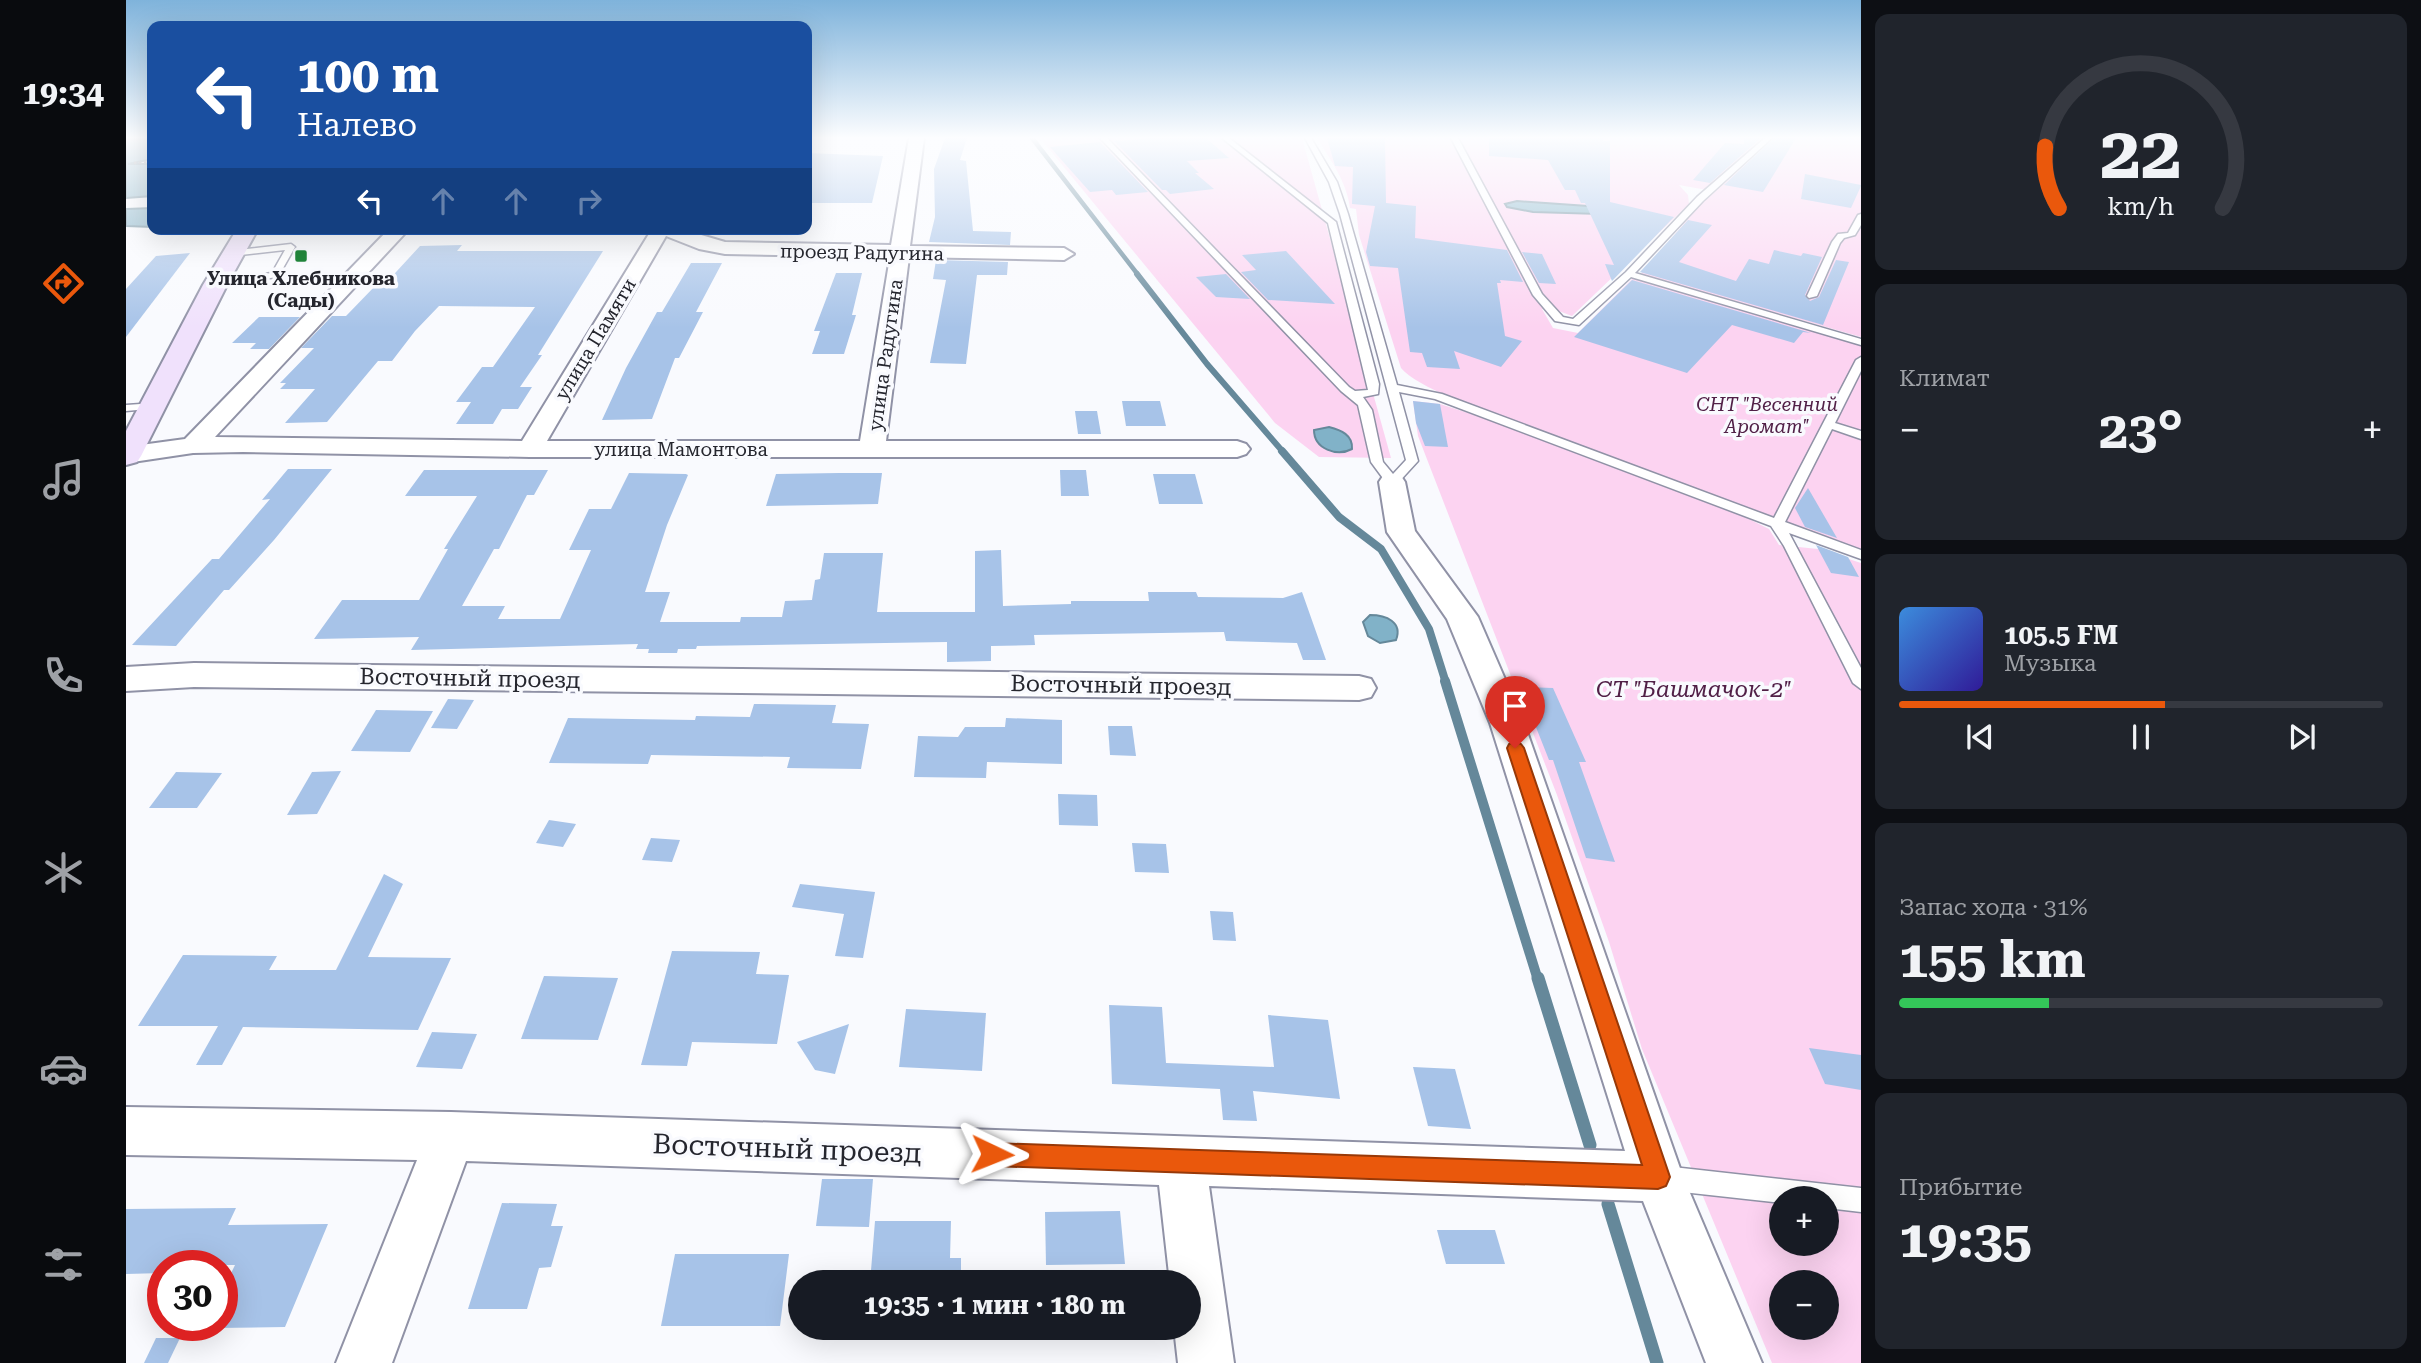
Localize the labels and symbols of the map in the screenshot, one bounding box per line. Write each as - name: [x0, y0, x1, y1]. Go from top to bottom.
- street label: проезд Радугина: [780, 240, 945, 265]
- marker: Улица Хлебникова (Сады): [293, 248, 309, 264]
- place label: Улица Хлебникова (Сады): [207, 267, 395, 312]
- street label: улица Памяти: [550, 274, 641, 404]
- street label: улица Радугина: [863, 277, 908, 433]
- park label: СНТ "Весенний Аромат": [1696, 393, 1838, 438]
- street label: улица Мамонтова: [594, 438, 769, 461]
- street label: Восточный проезд: [359, 663, 581, 694]
- street label: Восточный проезд: [1010, 670, 1232, 701]
- pin: [1485, 676, 1545, 748]
- park label: СТ "Башмачок-2": [1596, 676, 1792, 703]
- position arrow: [955, 1117, 1029, 1191]
- street label: Восточный проезд: [652, 1127, 922, 1170]
- speed limit sign: 30: [147, 1250, 238, 1341]

